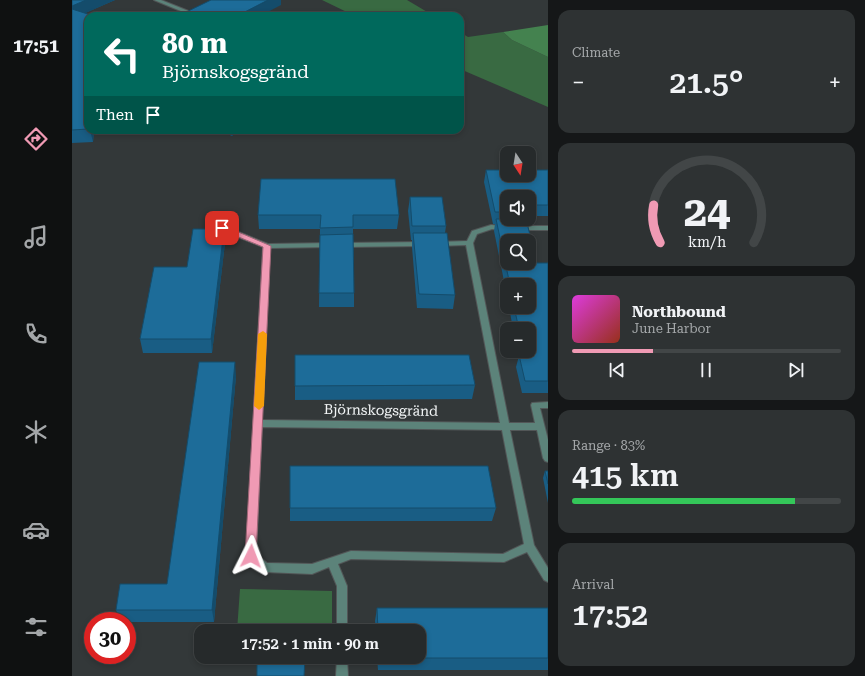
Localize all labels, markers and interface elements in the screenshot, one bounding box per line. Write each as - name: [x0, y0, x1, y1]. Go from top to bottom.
- text: 80 m: [162, 27, 227, 60]
- icon: left: [96, 28, 148, 80]
- text: 17:51: [13, 35, 59, 56]
- text: Climate: [572, 45, 620, 60]
- text: Björnskogsgränd: [162, 61, 309, 82]
- text: 21.5°: [669, 65, 744, 100]
- text: −: [572, 70, 584, 95]
- text: +: [829, 70, 841, 95]
- icon: arrive: [142, 104, 164, 126]
- text: Then: [96, 106, 134, 124]
- icon: directions: [22, 125, 50, 153]
- north arrow: [500, 146, 536, 182]
- map controls: [500, 146, 536, 358]
- text: 24: [683, 187, 730, 236]
- button: sound: [500, 190, 536, 226]
- pin: [205, 211, 239, 245]
- icon: arrive: [211, 217, 233, 239]
- icon: music: [22, 223, 50, 251]
- text: km/h: [687, 233, 726, 249]
- button: search: [500, 234, 536, 270]
- button: +: [500, 278, 536, 314]
- text: Northbound: [632, 303, 726, 321]
- icon: phone: [22, 320, 50, 348]
- text: June Harbor: [632, 321, 711, 336]
- button: −: [500, 322, 536, 358]
- icon: previous: [606, 359, 628, 381]
- icon: pause: [695, 359, 717, 381]
- icon: next: [785, 359, 807, 381]
- street label: Björnskogsgränd: [324, 401, 438, 419]
- icon: climate: [22, 418, 50, 446]
- text: Range · 83%: [572, 438, 645, 453]
- text: 415 km: [572, 458, 679, 493]
- icon: car: [22, 516, 50, 544]
- position arrow: [230, 535, 272, 577]
- text: Arrival: [572, 577, 614, 592]
- text: 17:52: [572, 597, 648, 632]
- speed limit sign: 30: [84, 612, 136, 664]
- icon: filters: [22, 613, 50, 641]
- text: 17:52 · 1 min · 90 m: [241, 635, 379, 653]

